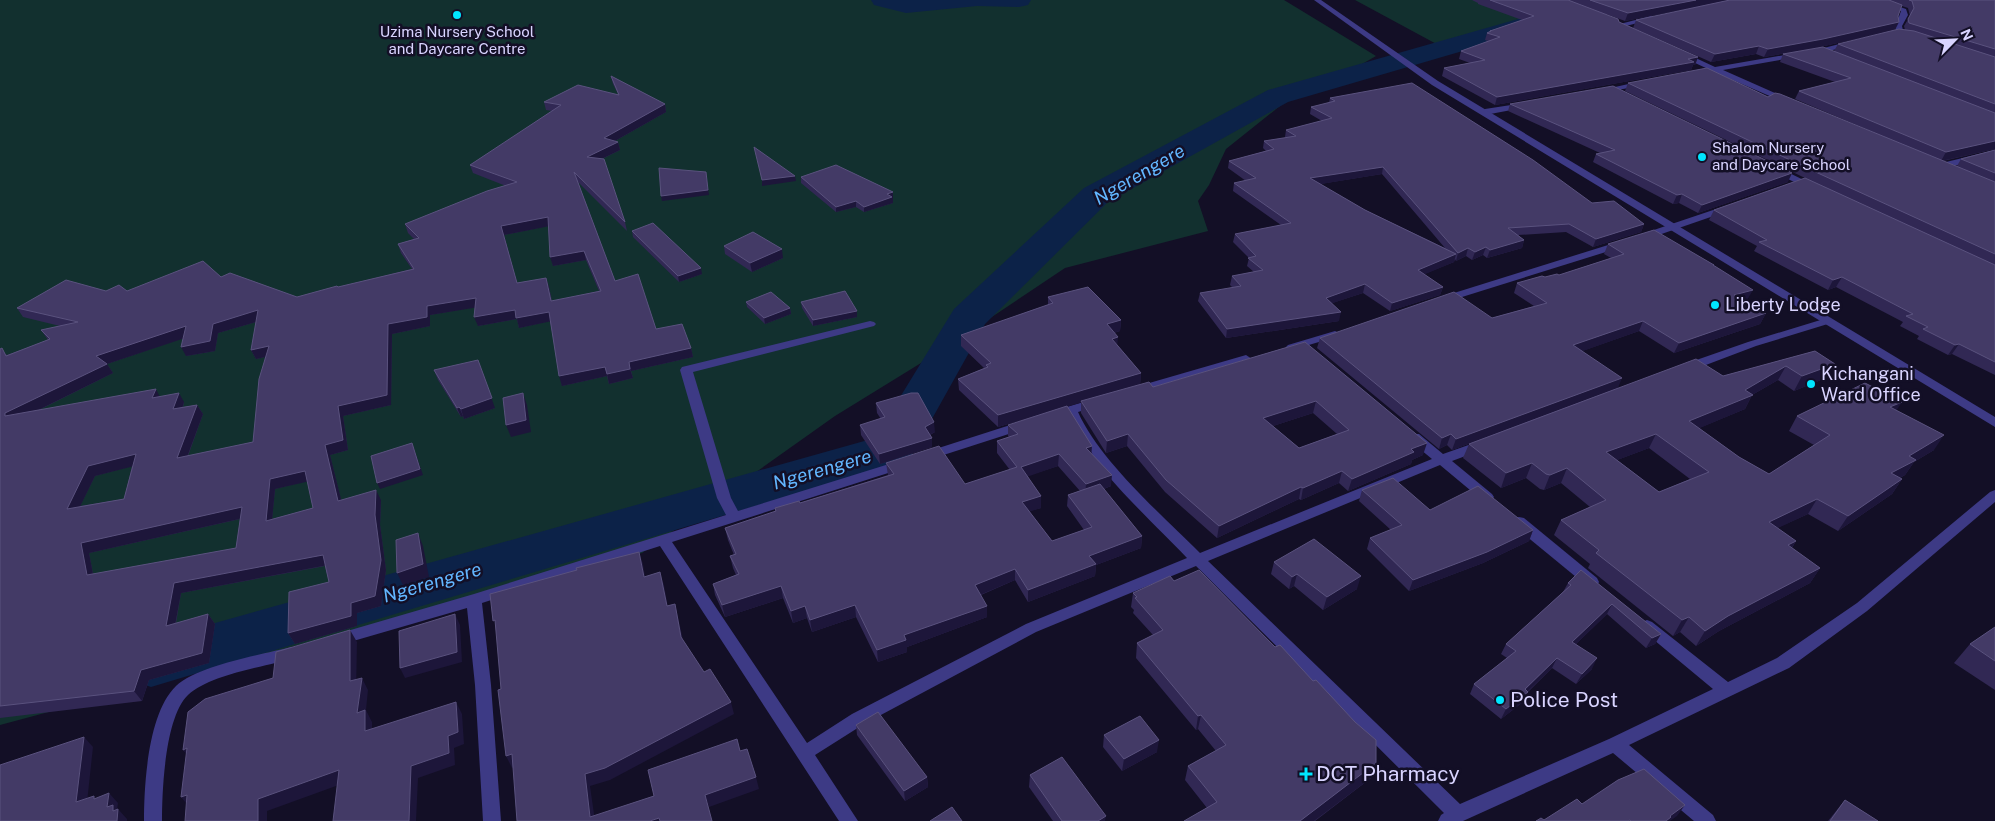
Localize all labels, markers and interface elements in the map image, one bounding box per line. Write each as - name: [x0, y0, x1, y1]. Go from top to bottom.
- marker: Uzima Nursery School and Daycare Centre: [451, 9, 463, 21]
- north arrow: [1930, 15, 1980, 65]
- place label: Uzima Nursery School and Daycare Centre: [380, 23, 534, 57]
- text: N: [1957, 26, 1976, 43]
- water label: Ngerengere: [1089, 139, 1189, 209]
- place label: Shalom Nursery and Daycare School: [1712, 139, 1850, 173]
- marker: Shalom Nursery and Daycare School: [1696, 151, 1708, 163]
- place label: Liberty Lodge: [1725, 294, 1841, 315]
- marker: Liberty Lodge: [1709, 299, 1721, 311]
- place label: Kichangani Ward Office: [1821, 363, 1921, 405]
- marker: Kichangani Ward Office: [1805, 378, 1817, 390]
- water label: Ngerengere: [770, 444, 874, 494]
- water label: Ngerengere: [380, 557, 484, 607]
- place label: Police Post: [1510, 687, 1618, 712]
- marker: Police Post: [1494, 694, 1506, 706]
- place label: DCT Pharmacy: [1316, 761, 1460, 786]
- marker: DCT Pharmacy: [1300, 768, 1312, 780]

